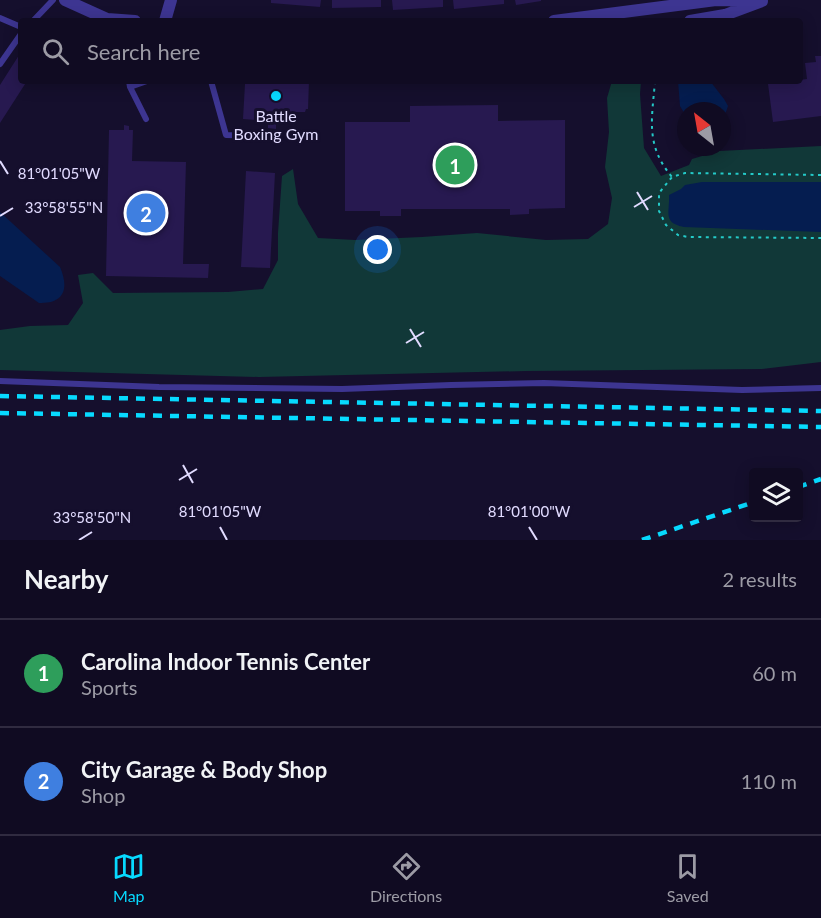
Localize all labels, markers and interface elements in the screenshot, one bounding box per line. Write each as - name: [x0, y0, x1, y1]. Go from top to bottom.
- search box: [18, 18, 803, 84]
- icon: search: [39, 35, 72, 68]
- text: Search here: [87, 38, 200, 65]
- marker: Battle Boxing Gym: [269, 89, 283, 103]
- north arrow: [677, 102, 731, 156]
- place label: Battle Boxing Gym: [234, 106, 318, 143]
- pin: 1: [436, 142, 474, 188]
- text: 81°01'05"W: [18, 164, 101, 182]
- pin: 2: [126, 190, 166, 236]
- text: 33°58'55"N: [25, 198, 103, 216]
- your location: [363, 235, 392, 264]
- map controls: [749, 468, 803, 522]
- button: layers: [749, 468, 803, 522]
- text: 81°01'05"W: [179, 502, 262, 520]
- text: 81°01'00"W: [488, 502, 571, 520]
- text: 33°58'50"N: [53, 508, 131, 526]
- text: Nearby: [24, 563, 109, 595]
- text: 2 results: [722, 567, 797, 591]
- text: Carolina Indoor Tennis Center: [81, 648, 370, 675]
- text: 1: [38, 661, 49, 685]
- text: 60 m: [752, 661, 797, 685]
- text: Sports: [81, 675, 137, 699]
- text: City Garage & Body Shop: [81, 756, 327, 783]
- text: 2: [38, 769, 49, 793]
- text: 110 m: [741, 769, 797, 793]
- text: Shop: [81, 783, 125, 807]
- tab: Map: [112, 850, 145, 905]
- tab: Directions: [370, 850, 442, 905]
- tab: Saved: [667, 850, 709, 905]

